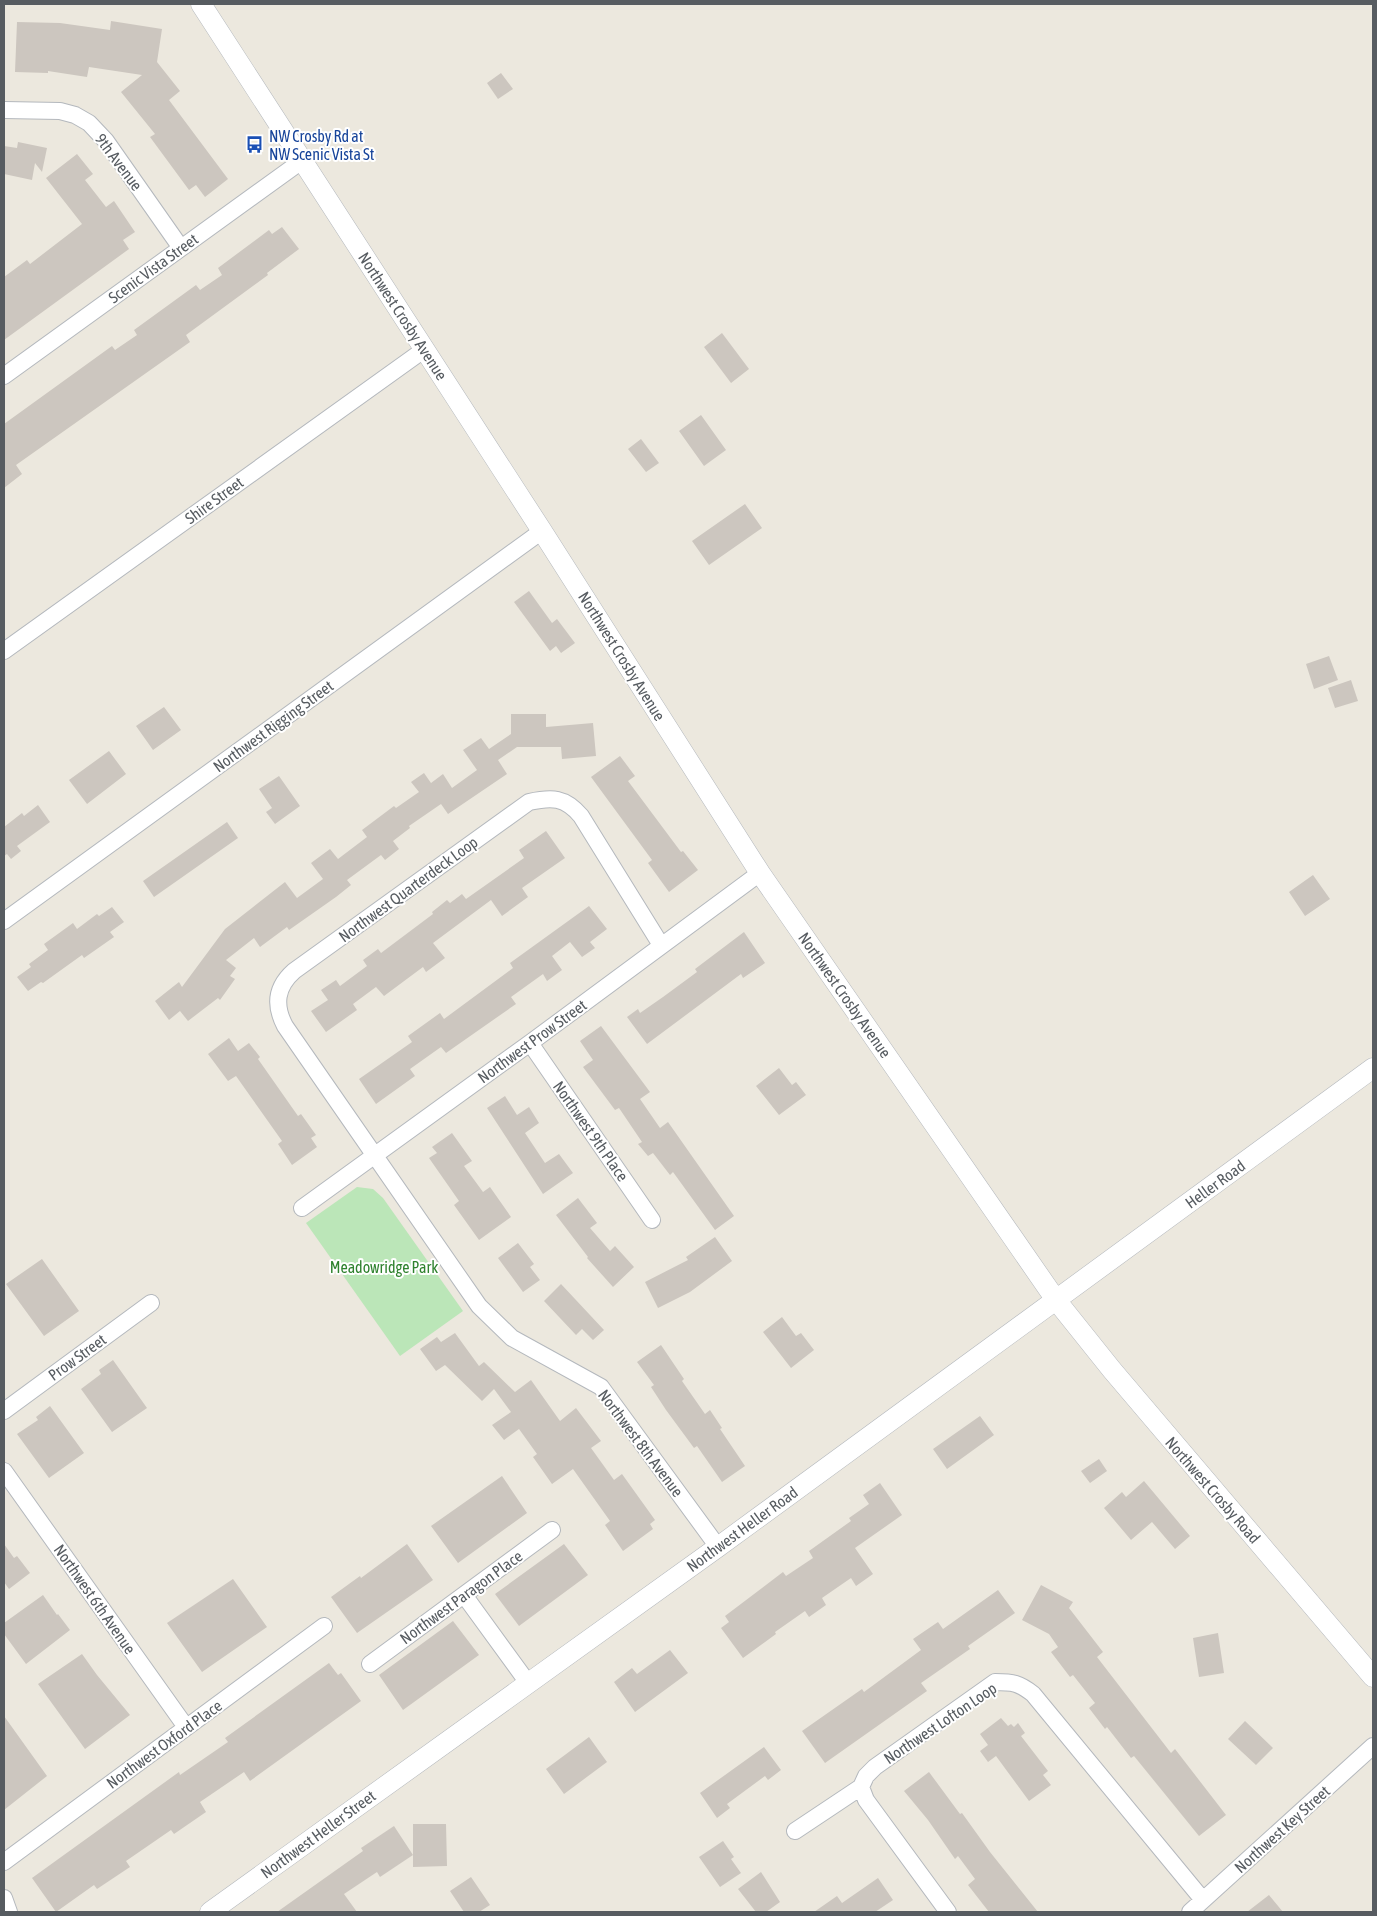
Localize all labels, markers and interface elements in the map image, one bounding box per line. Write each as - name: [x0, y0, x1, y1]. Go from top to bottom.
- place label: NW Crosby Rd at NW Scenic Vista St: [269, 127, 375, 163]
- street label: 9th Avenue: [92, 130, 146, 194]
- bus stop icon: NW Crosby Rd at NW Scenic Vista St: [245, 135, 265, 155]
- street label: Scenic Vista Street: [105, 229, 201, 306]
- street label: Northwest Crosby Avenue: [354, 249, 451, 384]
- street label: Shire Street: [181, 473, 247, 527]
- street label: Northwest Crosby Avenue: [574, 588, 669, 724]
- street label: Northwest Rigging Street: [210, 676, 337, 776]
- street label: Northwest Quarterdeck Loop: [335, 833, 482, 946]
- street label: Northwest Crosby Avenue: [794, 929, 895, 1062]
- street label: Northwest Prow Street: [474, 995, 590, 1086]
- street label: Northwest 9th Place: [550, 1078, 632, 1184]
- street label: Heller Road: [1182, 1156, 1248, 1212]
- park label: Meadowridge Park: [330, 1258, 438, 1277]
- street label: Prow Street: [45, 1330, 110, 1384]
- street label: Northwest 8th Avenue: [595, 1386, 687, 1500]
- street label: Northwest Crosby Road: [1161, 1433, 1264, 1547]
- street label: Northwest Heller Road: [683, 1483, 801, 1575]
- street label: Northwest 6th Avenue: [51, 1541, 139, 1657]
- street label: Northwest Paragon Place: [396, 1547, 526, 1648]
- street label: Northwest Lofton Loop: [880, 1679, 1000, 1768]
- street label: Northwest Oxford Place: [103, 1696, 225, 1792]
- street label: Northwest Key Street: [1231, 1781, 1334, 1877]
- street label: Northwest Heller Street: [257, 1786, 379, 1882]

